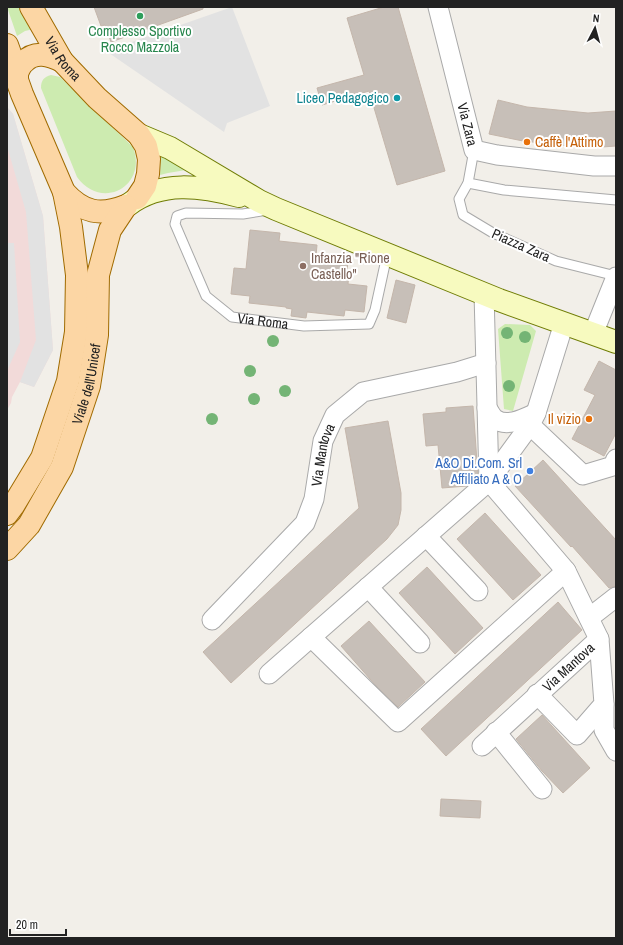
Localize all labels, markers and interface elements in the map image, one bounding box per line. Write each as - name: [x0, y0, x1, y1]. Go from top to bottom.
- north arrow: [575, 8, 615, 48]
- marker: Complesso Sportivo Rocco Mazzola: [135, 11, 145, 21]
- text: N: [592, 11, 600, 25]
- place label: Complesso Sportivo Rocco Mazzola: [88, 22, 192, 56]
- street label: Via Roma: [41, 33, 86, 85]
- place label: Liceo Pedagogico: [296, 89, 389, 107]
- marker: Liceo Pedagogico: [392, 93, 402, 103]
- street label: Via Zara: [453, 101, 482, 148]
- place label: Caffè l'Attimo: [535, 133, 603, 151]
- marker: Caffè l'Attimo: [522, 137, 532, 147]
- street label: Piazza Zara: [489, 224, 553, 266]
- place label: Infanzia "Rione Castello": [311, 249, 390, 283]
- marker: Infanzia "Rione Castello": [298, 261, 308, 271]
- street label: Via Roma: [237, 309, 290, 333]
- street label: Viale dell'Unicef: [68, 342, 105, 427]
- place label: Il vizio: [548, 410, 581, 428]
- marker: Il vizio: [584, 414, 594, 424]
- street label: Via Mantova: [307, 420, 339, 488]
- place label: A&O Di.Com. Srl Affiliato A & O: [434, 454, 522, 488]
- marker: A&O Di.Com. Srl Affiliato A & O: [525, 466, 535, 476]
- street label: Via Mantova: [539, 638, 599, 695]
- scale bar: [10, 911, 66, 937]
- text: 20 m: [16, 917, 38, 933]

